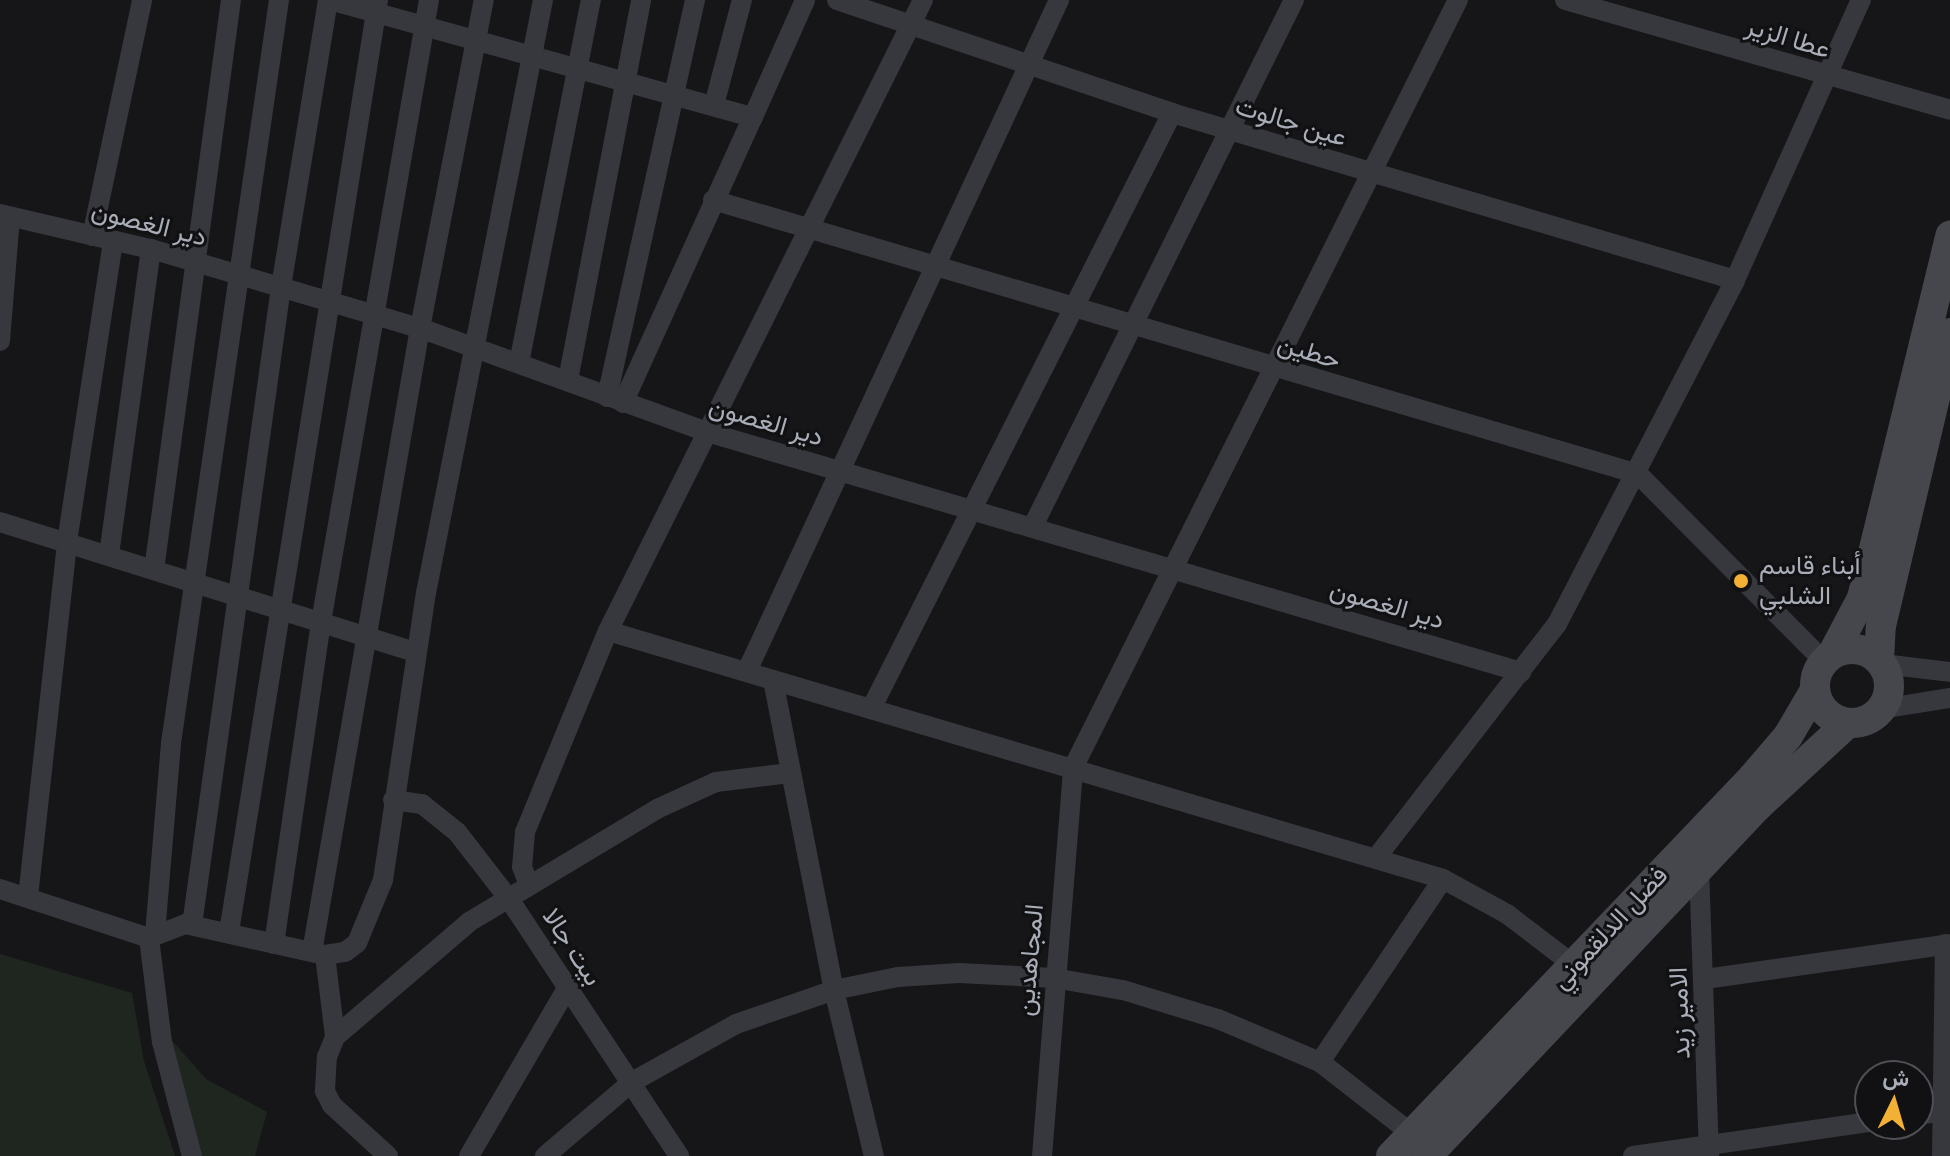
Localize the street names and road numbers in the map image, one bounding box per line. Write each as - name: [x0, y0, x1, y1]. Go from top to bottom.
- street label: عطا الزير: [1742, 10, 1834, 66]
- street label: عين جالوت: [1232, 90, 1350, 154]
- street label: دير الغصون: [88, 195, 210, 253]
- street label: حطين: [1274, 328, 1344, 376]
- street label: دير الغصون: [705, 391, 827, 453]
- street label: دير الغصون: [1326, 574, 1448, 636]
- street label: فضل الدلقموني: [1545, 860, 1675, 996]
- street label: بيت جالا: [535, 902, 609, 992]
- street label: المجاهدين: [1010, 903, 1050, 1017]
- street label: الامير زيد: [1663, 966, 1697, 1060]

